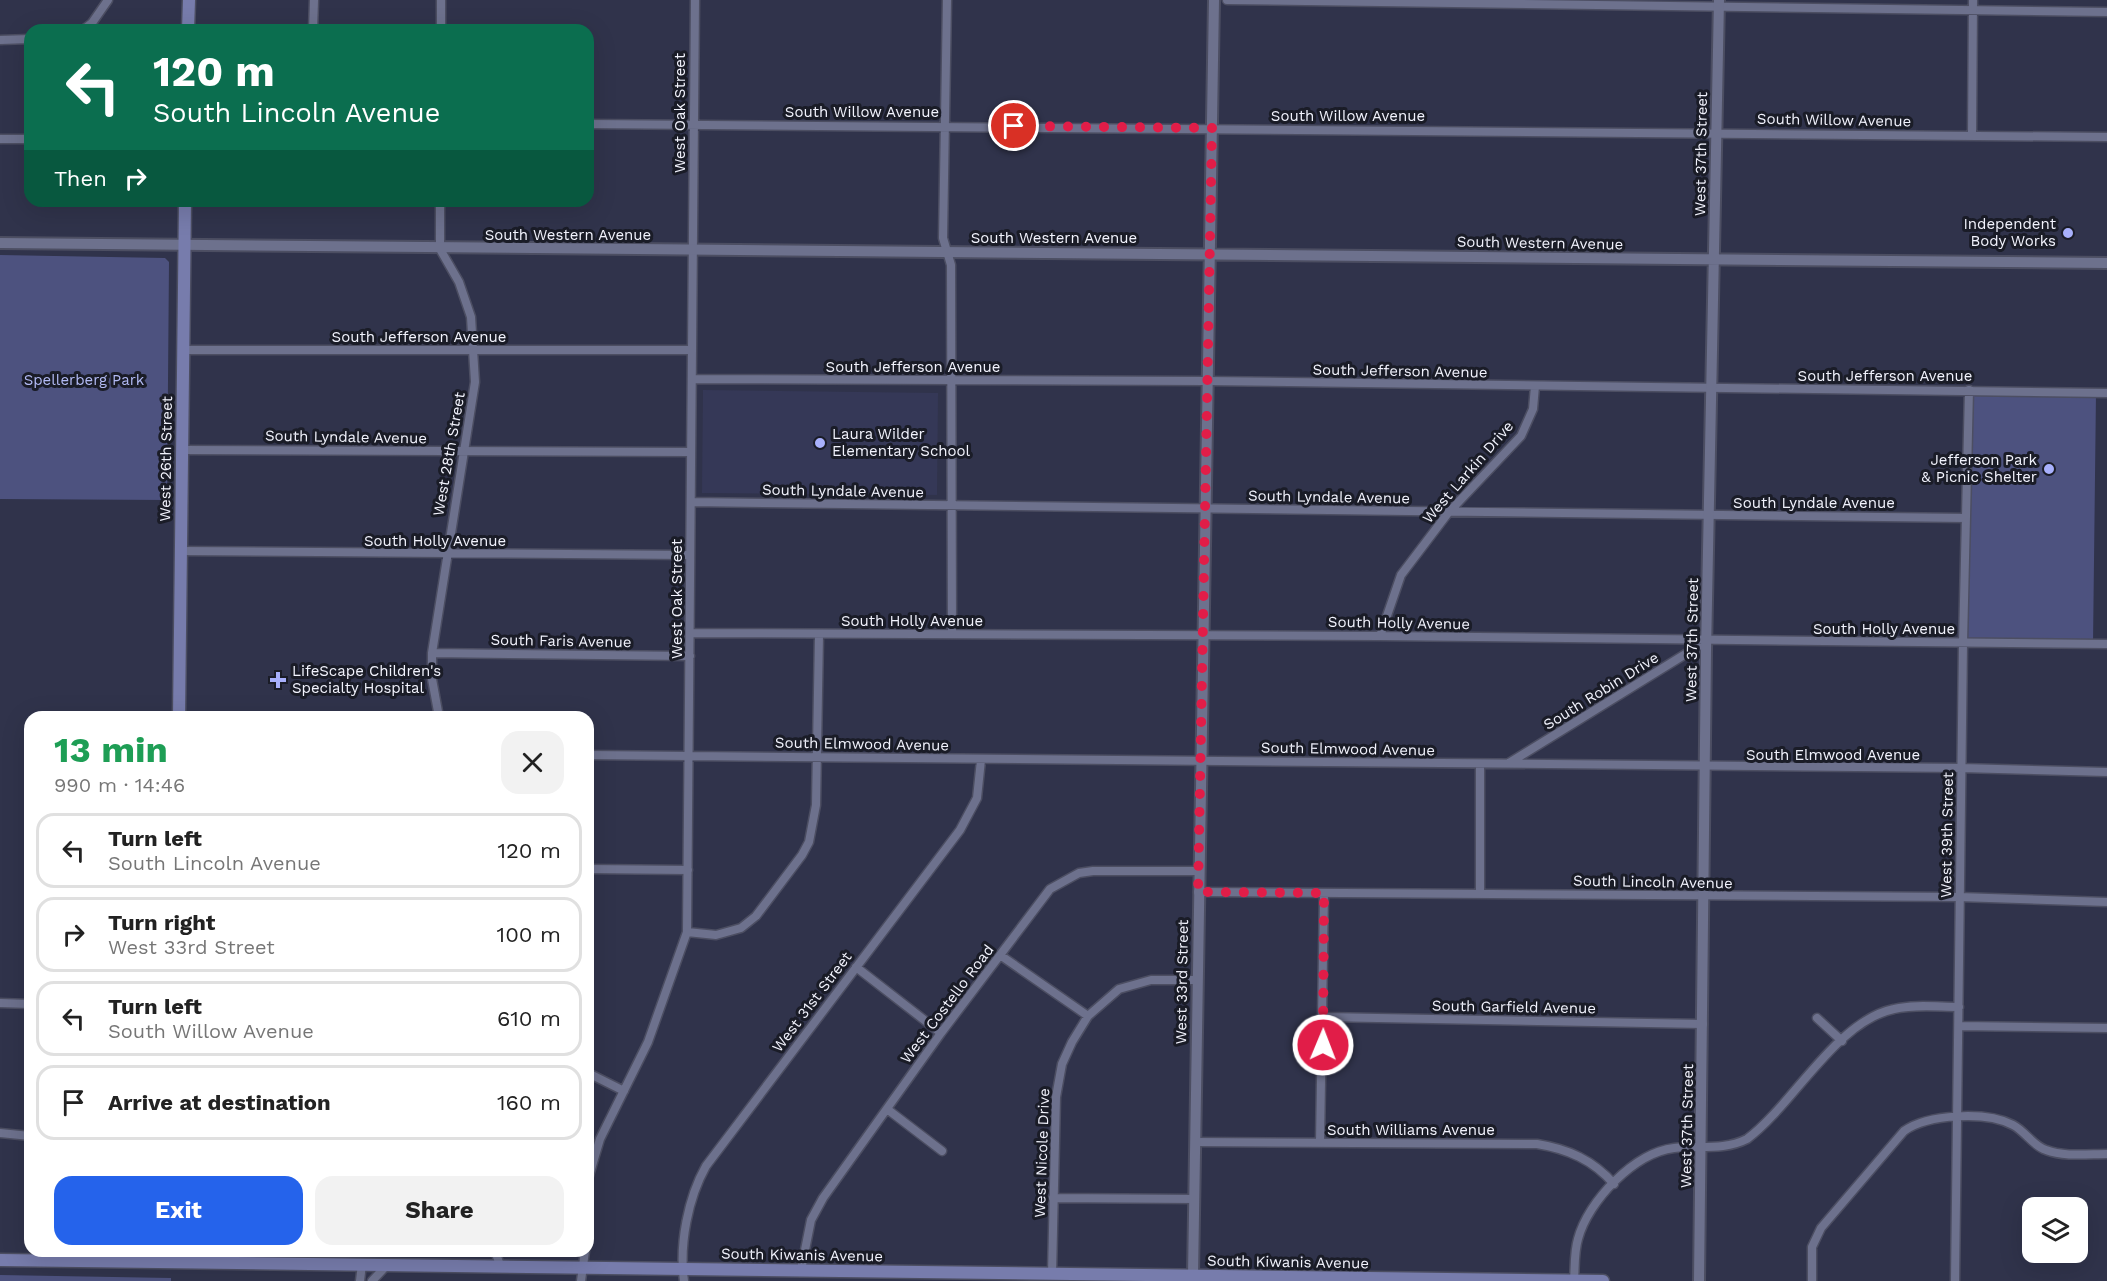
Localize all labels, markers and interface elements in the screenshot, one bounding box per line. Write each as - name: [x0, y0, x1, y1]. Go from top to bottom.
- text: 120 m: [153, 47, 275, 96]
- icon: left: [54, 48, 132, 126]
- street label: West Oak Street: [671, 52, 689, 173]
- street label: West 37th Street: [1691, 91, 1711, 216]
- text: South Lincoln Avenue: [153, 97, 440, 129]
- pin: [988, 100, 1039, 151]
- street label: South Willow Avenue: [785, 103, 939, 121]
- street label: South Willow Avenue: [1271, 107, 1425, 125]
- icon: arrive: [997, 109, 1030, 142]
- street label: South Willow Avenue: [1757, 110, 1911, 130]
- icon: right: [119, 162, 152, 195]
- text: Then: [54, 166, 107, 191]
- place label: Independent Body Works: [1963, 215, 2057, 250]
- street label: South Western Avenue: [485, 226, 651, 244]
- marker: Independent Body Works: [2061, 226, 2075, 240]
- street label: South Western Avenue: [971, 229, 1137, 247]
- street label: South Western Avenue: [1457, 233, 1623, 253]
- street label: South Jefferson Avenue: [332, 328, 506, 346]
- street label: South Jefferson Avenue: [826, 358, 1000, 376]
- street label: South Jefferson Avenue: [1312, 360, 1488, 382]
- street label: South Jefferson Avenue: [1798, 367, 1972, 385]
- park label: Spellerberg Park: [24, 371, 145, 389]
- street label: West 28th Street: [429, 390, 469, 517]
- street label: West 26th Street: [156, 395, 176, 522]
- street label: West Larkin Drive: [1419, 417, 1517, 527]
- place label: Laura Wilder Elementary School: [832, 425, 971, 460]
- street label: South Lyndale Avenue: [265, 427, 427, 447]
- marker: Laura Wilder Elementary School: [813, 436, 827, 450]
- place label: Jefferson Park & Picnic Shelter: [1921, 451, 2037, 486]
- marker: Jefferson Park & Picnic Shelter: [2042, 462, 2056, 476]
- street label: South Lyndale Avenue: [762, 481, 924, 501]
- street label: South Lyndale Avenue: [1248, 487, 1410, 507]
- street label: South Lyndale Avenue: [1733, 494, 1895, 512]
- street label: South Holly Avenue: [364, 532, 506, 550]
- street label: West Oak Street: [668, 538, 686, 659]
- street label: West 37th Street: [1682, 577, 1702, 702]
- street label: South Holly Avenue: [841, 612, 983, 630]
- street label: South Holly Avenue: [1328, 613, 1470, 633]
- street label: South Holly Avenue: [1813, 620, 1955, 638]
- street label: South Faris Avenue: [490, 631, 632, 651]
- street label: South Robin Drive: [1540, 648, 1662, 734]
- place label: LifeScape Children's Specialty Hospital: [292, 662, 441, 697]
- marker: LifeScape Children's Specialty Hospital: [269, 671, 287, 689]
- text: 13 min: [54, 729, 168, 771]
- button: close: [501, 731, 564, 794]
- street label: South Elmwood Avenue: [775, 733, 949, 755]
- street label: South Elmwood Avenue: [1261, 738, 1435, 760]
- street label: South Elmwood Avenue: [1746, 746, 1920, 764]
- street label: West 39th Street: [1937, 771, 1957, 898]
- text: 990 m · 14:46: [54, 773, 185, 797]
- text: Turn left: [108, 826, 202, 851]
- icon: left: [57, 834, 90, 867]
- text: 120 m: [497, 838, 561, 863]
- text: South Lincoln Avenue: [108, 851, 321, 875]
- street label: South Lincoln Avenue: [1573, 872, 1733, 892]
- text: Turn right: [108, 910, 215, 935]
- icon: right: [57, 918, 90, 951]
- street label: West 33rd Street: [1172, 919, 1192, 1045]
- text: 100 m: [497, 922, 561, 947]
- text: West 33rd Street: [108, 935, 275, 959]
- street label: West Costello Road: [897, 941, 997, 1067]
- street label: West 31st Street: [768, 948, 856, 1056]
- text: Turn left: [108, 994, 202, 1019]
- street label: South Garfield Avenue: [1432, 997, 1596, 1017]
- icon: left: [57, 1002, 90, 1035]
- text: 610 m: [497, 1006, 561, 1031]
- position arrow: [1291, 1013, 1355, 1077]
- text: South Willow Avenue: [108, 1019, 314, 1043]
- street label: West 37th Street: [1677, 1063, 1697, 1188]
- icon: arrive: [57, 1086, 90, 1119]
- street label: West Nicole Drive: [1031, 1088, 1053, 1218]
- text: Arrive at destination: [108, 1090, 331, 1115]
- text: 160 m: [497, 1090, 561, 1115]
- street label: South Williams Avenue: [1327, 1121, 1495, 1139]
- button: Exit: [54, 1176, 303, 1245]
- button: Share: [315, 1176, 564, 1245]
- map controls: [2022, 1197, 2088, 1263]
- button: layers: [2022, 1197, 2088, 1263]
- street label: South Kiwanis Avenue: [721, 1245, 883, 1265]
- street label: South Kiwanis Avenue: [1207, 1252, 1369, 1272]

